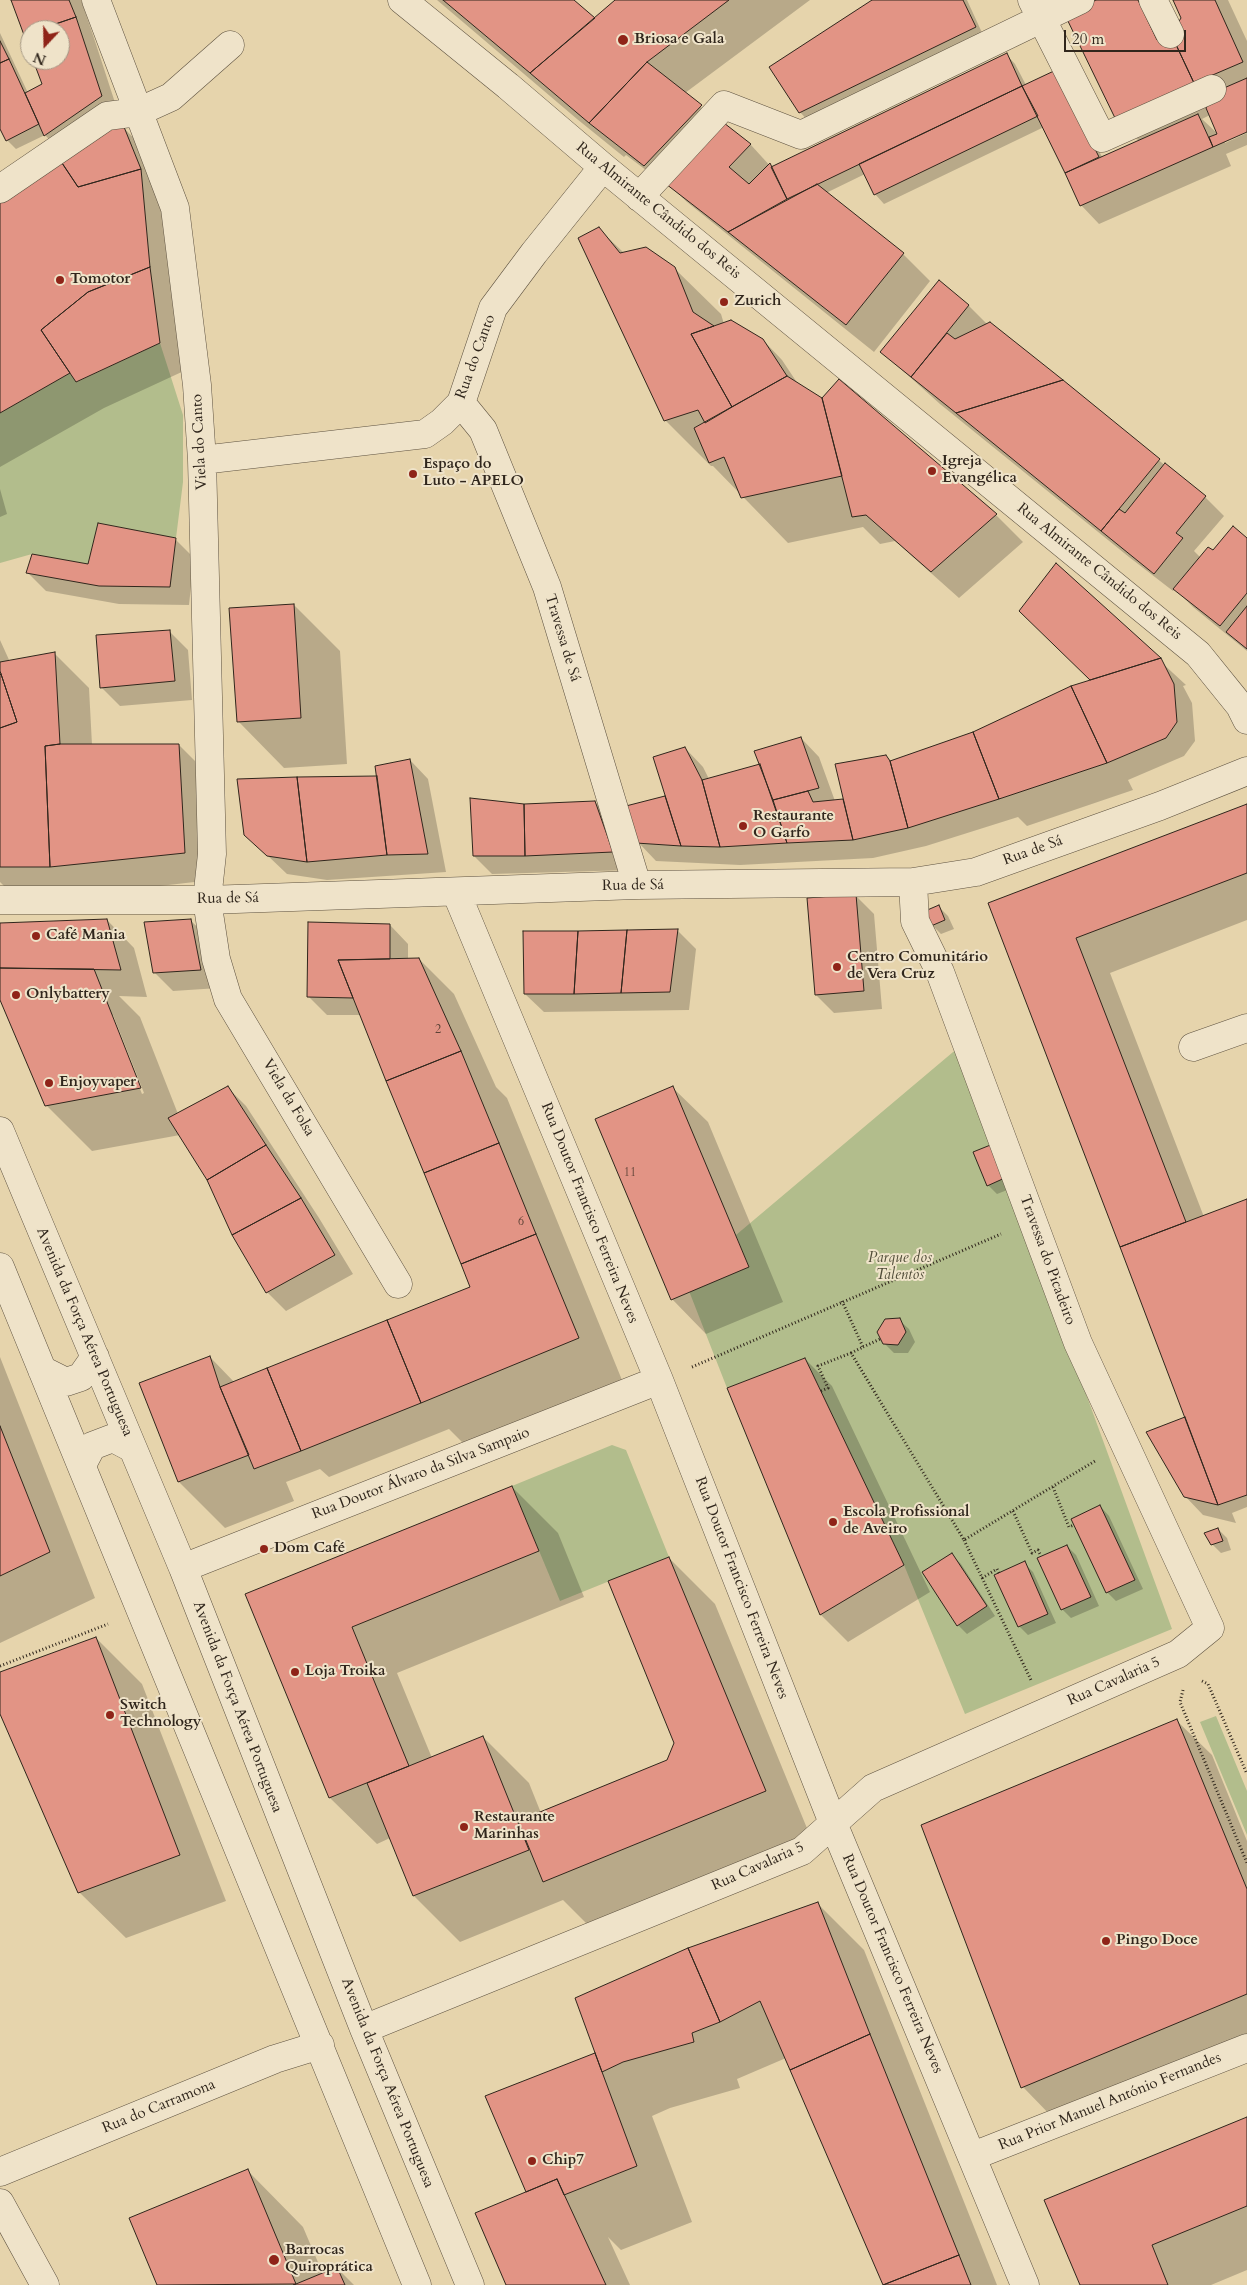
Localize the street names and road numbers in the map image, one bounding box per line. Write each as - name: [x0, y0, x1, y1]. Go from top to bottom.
- street label: Rua Almirante Cândido dos Reis: [572, 139, 744, 283]
- street label: Rua do Canto: [452, 312, 500, 402]
- street label: Viela do Canto: [189, 394, 211, 490]
- street label: Rua Almirante Cândido dos Reis: [1013, 500, 1185, 644]
- street label: Travessa de Sá: [540, 592, 584, 684]
- street label: Rua de Sá: [1001, 832, 1065, 870]
- street label: Rua de Sá: [602, 876, 664, 896]
- street label: Rua de Sá: [197, 889, 259, 909]
- street label: Viela da Folsa: [258, 1056, 318, 1140]
- street label: Rua Doutor Francisco Ferreira Neves: [536, 1100, 642, 1326]
- street label: Travessa do Picadeiro: [1015, 1193, 1079, 1327]
- street label: Avenida da Força Aérea Portuguesa: [32, 1225, 136, 1439]
- street label: Rua Doutor Álvaro da Silva Sampaio: [310, 1424, 532, 1524]
- street label: Rua Doutor Francisco Ferreira Neves: [690, 1474, 792, 1702]
- street label: Avenida da Força Aérea Portuguesa: [188, 1599, 286, 1815]
- street label: Rua Cavalaria 5: [1065, 1654, 1163, 1710]
- street label: Rua Cavalaria 5: [709, 1839, 807, 1895]
- street label: Rua Doutor Francisco Ferreira Neves: [838, 1852, 946, 2076]
- street label: Avenida da Força Aérea Portuguesa: [337, 1975, 437, 2191]
- street label: Rua Prior Manuel António Fernandes: [996, 2049, 1224, 2155]
- street label: Rua do Carramona: [100, 2076, 218, 2138]

